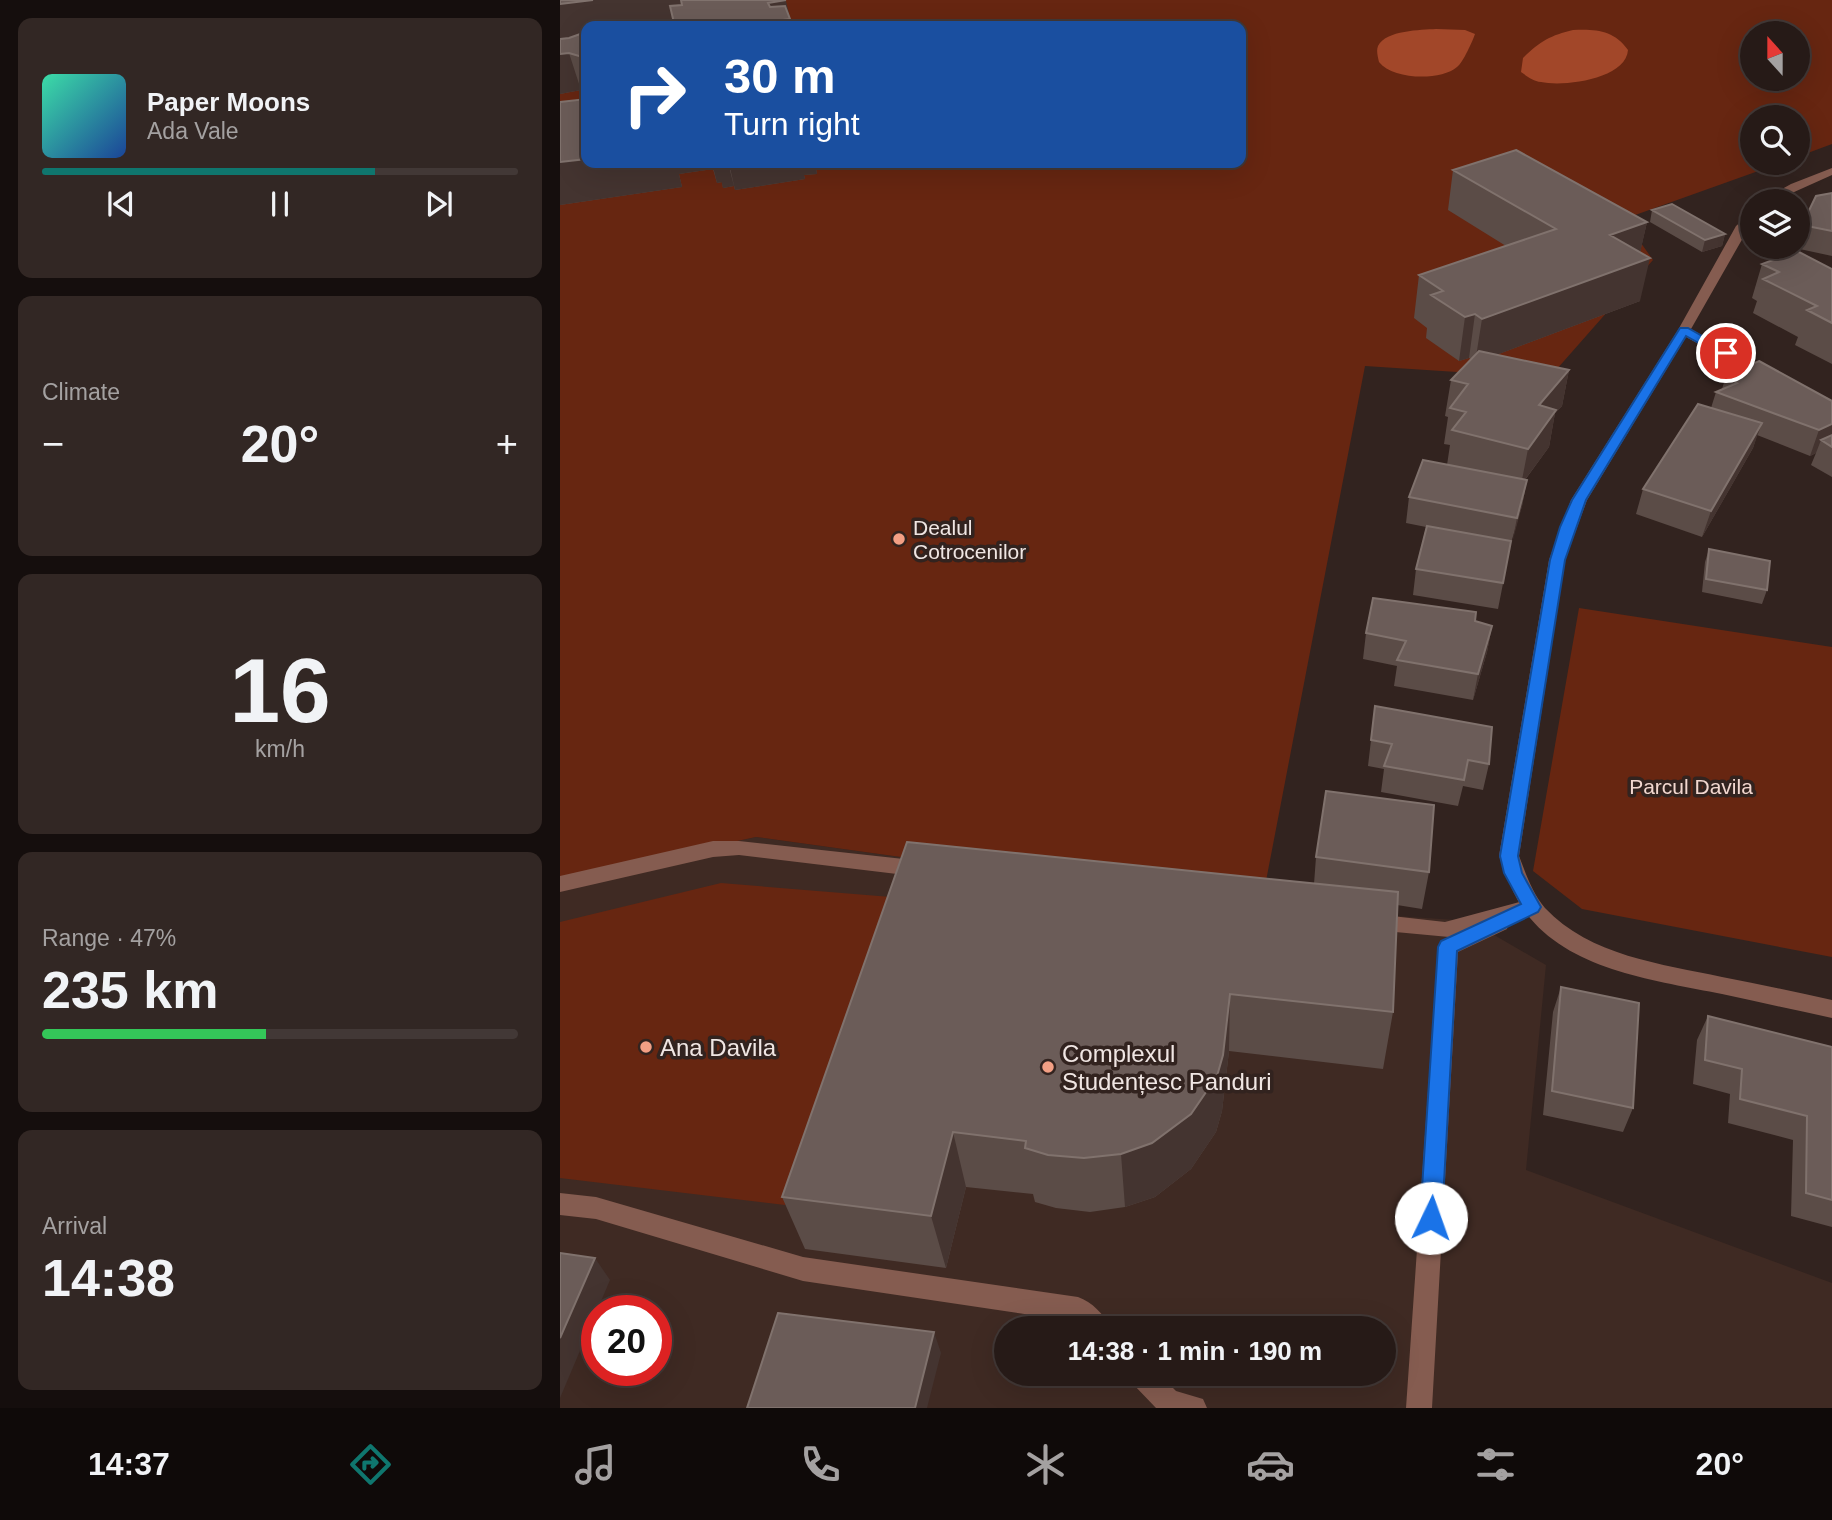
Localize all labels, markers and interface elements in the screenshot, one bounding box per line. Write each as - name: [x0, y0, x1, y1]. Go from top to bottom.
- north arrow: [1740, 21, 1810, 91]
- map controls: [1740, 21, 1810, 259]
- icon: right: [609, 49, 700, 140]
- text: 30 m: [724, 49, 836, 103]
- text: Paper Moons: [147, 87, 310, 117]
- button: search: [1740, 105, 1810, 175]
- text: Turn right: [724, 106, 860, 142]
- text: Ada Vale: [147, 118, 239, 144]
- icon: previous: [102, 185, 140, 223]
- icon: pause: [261, 185, 299, 223]
- icon: next: [420, 185, 458, 223]
- button: layers: [1740, 189, 1810, 259]
- pin: [1696, 323, 1756, 383]
- icon: arrive: [1707, 334, 1745, 372]
- text: Climate: [42, 379, 120, 405]
- text: 20°: [241, 415, 319, 473]
- text: −: [42, 423, 64, 465]
- text: +: [496, 423, 518, 465]
- place label: Dealul Cotrocenilor: [913, 516, 1026, 563]
- marker: Dealul Cotrocenilor: [891, 531, 907, 547]
- text: 16: [229, 640, 331, 741]
- text: km/h: [255, 736, 305, 762]
- park label: Parcul Davila: [1629, 775, 1753, 798]
- text: Range · 47%: [42, 925, 176, 951]
- text: 235 km: [42, 961, 218, 1019]
- place label: Ana Davila: [660, 1034, 777, 1061]
- marker: Ana Davila: [638, 1039, 654, 1055]
- place label: Complexul Studențesc Panduri: [1062, 1040, 1271, 1095]
- marker: Complexul Studențesc Panduri: [1040, 1059, 1056, 1075]
- position arrow: [1394, 1181, 1468, 1255]
- text: Arrival: [42, 1213, 107, 1239]
- text: 14:38: [42, 1249, 175, 1307]
- speed limit sign: 20: [581, 1295, 672, 1386]
- text: 14:38 · 1 min · 190 m: [1068, 1336, 1322, 1366]
- icon: directions: [346, 1440, 395, 1489]
- icon: music: [571, 1440, 620, 1489]
- icon: phone: [796, 1440, 845, 1489]
- icon: climate: [1021, 1440, 1070, 1489]
- icon: car: [1246, 1440, 1295, 1489]
- icon: filters: [1471, 1440, 1520, 1489]
- text: 14:37: [88, 1446, 170, 1482]
- text: 20°: [1696, 1446, 1744, 1482]

